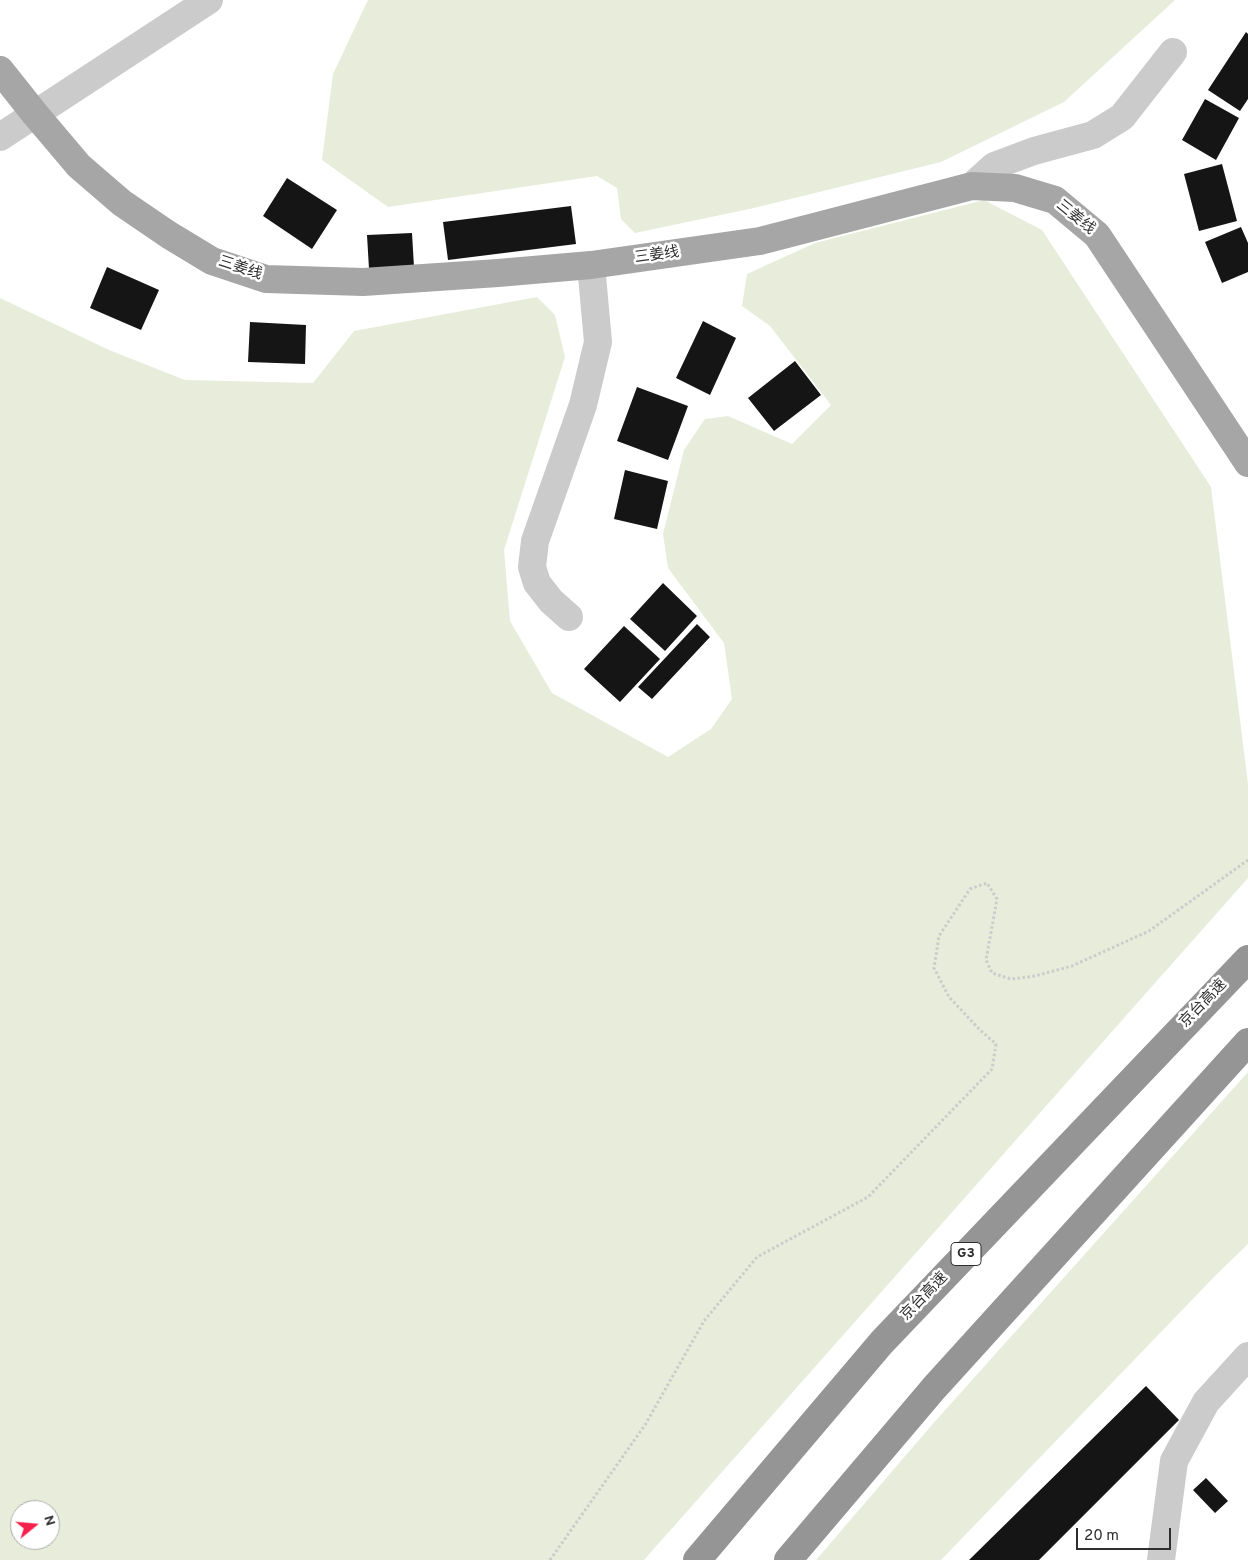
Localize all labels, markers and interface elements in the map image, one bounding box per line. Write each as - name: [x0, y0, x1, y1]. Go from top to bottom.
- street label: 三姜线: [1052, 197, 1098, 239]
- street label: 三姜线: [633, 244, 681, 268]
- street label: 三姜线: [216, 253, 264, 285]
- street label: 京台高速: [1177, 976, 1231, 1032]
- road number: G3: [951, 1242, 981, 1266]
- street label: 京台高速: [898, 1269, 952, 1325]
- north arrow: [10, 1500, 60, 1550]
- text: N: [39, 1513, 58, 1528]
- scale bar: [1078, 1518, 1173, 1550]
- text: 20 m: [1084, 1527, 1119, 1546]

